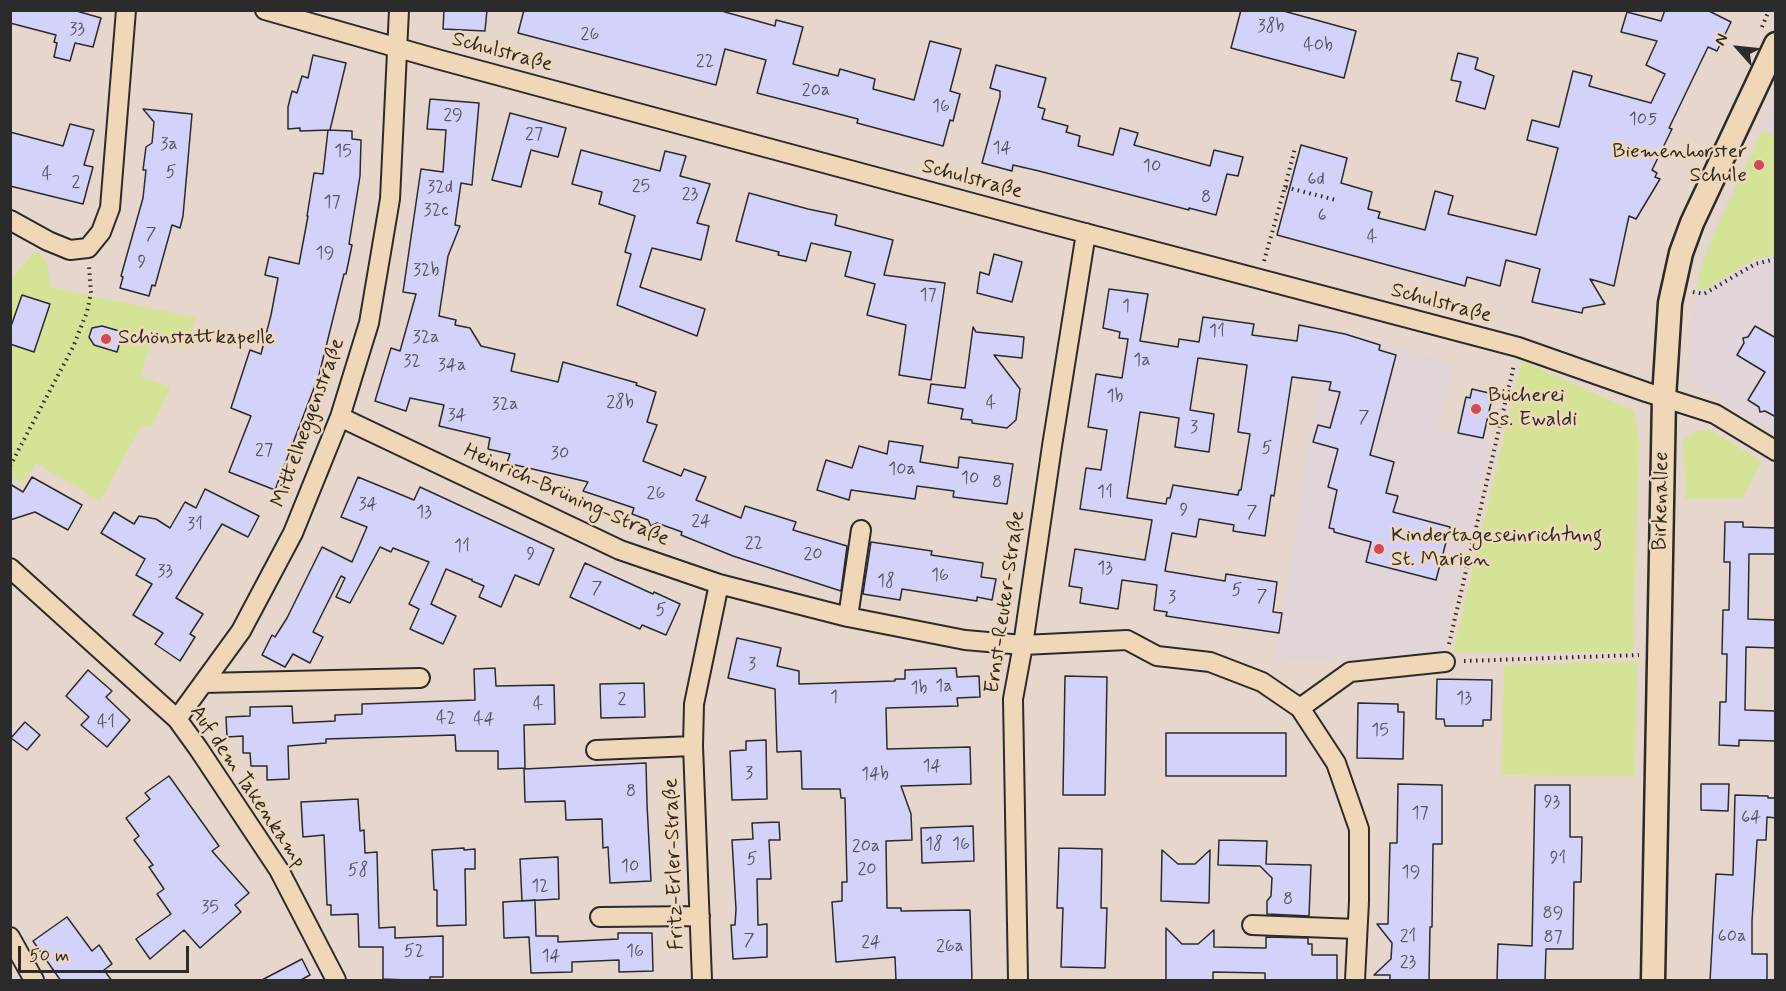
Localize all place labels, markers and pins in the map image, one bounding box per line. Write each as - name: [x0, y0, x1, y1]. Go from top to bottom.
- place label: Biemenhorster Schule: [1612, 140, 1747, 190]
- marker: Biemenhorster Schule: [1752, 158, 1766, 172]
- place label: Schönstattkapelle: [118, 326, 275, 352]
- marker: Schönstattkapelle: [99, 332, 113, 346]
- place label: Bücherei Ss. Ewaldi: [1488, 384, 1577, 434]
- marker: Bücherei Ss. Ewaldi: [1469, 402, 1483, 416]
- place label: Kindertageseinrichtung St. Marien: [1391, 524, 1602, 574]
- marker: Kindertageseinrichtung St. Marien: [1372, 542, 1386, 556]

